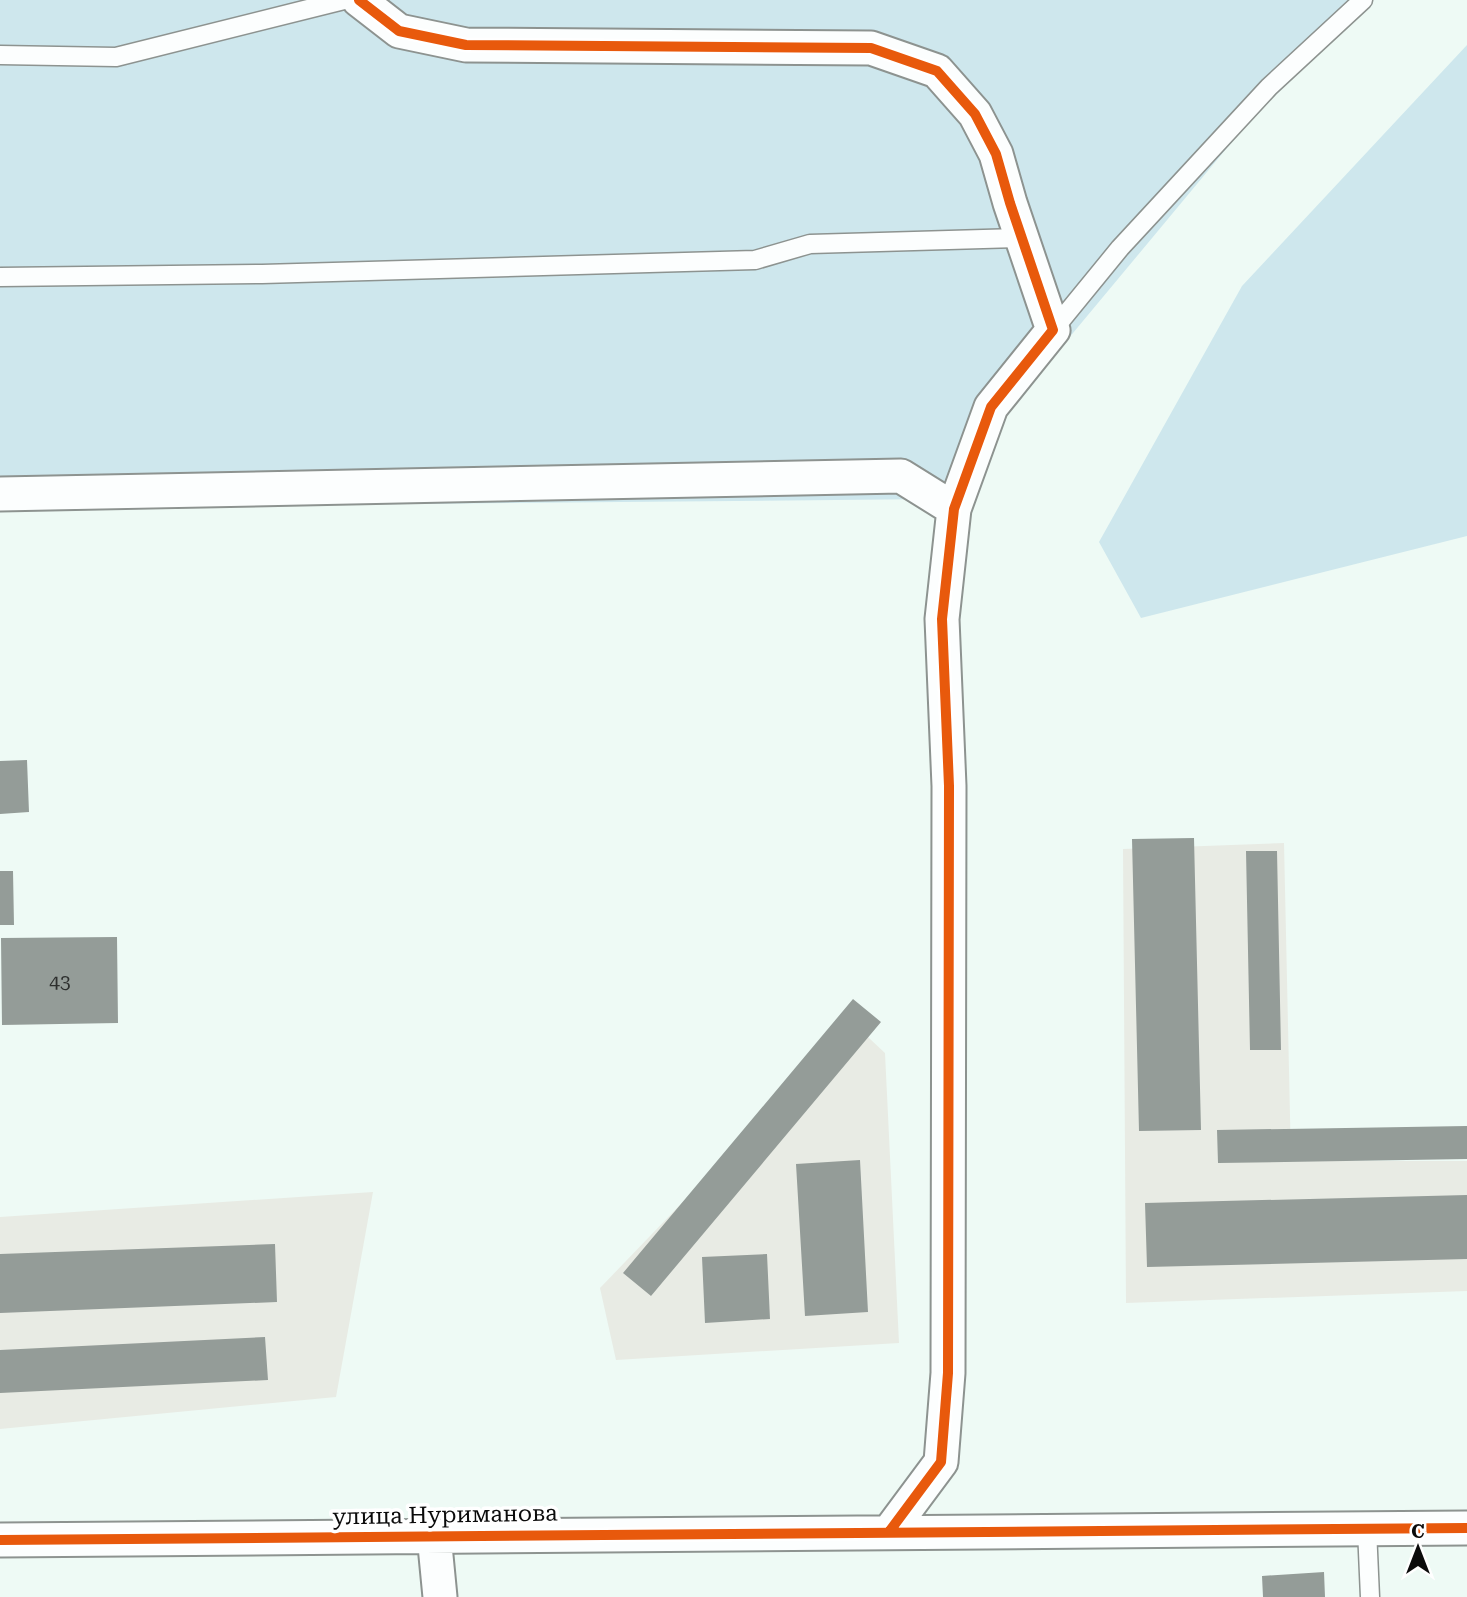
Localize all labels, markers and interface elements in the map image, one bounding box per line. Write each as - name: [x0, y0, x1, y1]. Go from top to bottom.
- house number: 43: [49, 970, 71, 993]
- street label: улица Нуриманова: [332, 1500, 558, 1530]
- north arrow: [1383, 1513, 1453, 1583]
- text: С: [1411, 1520, 1425, 1543]

